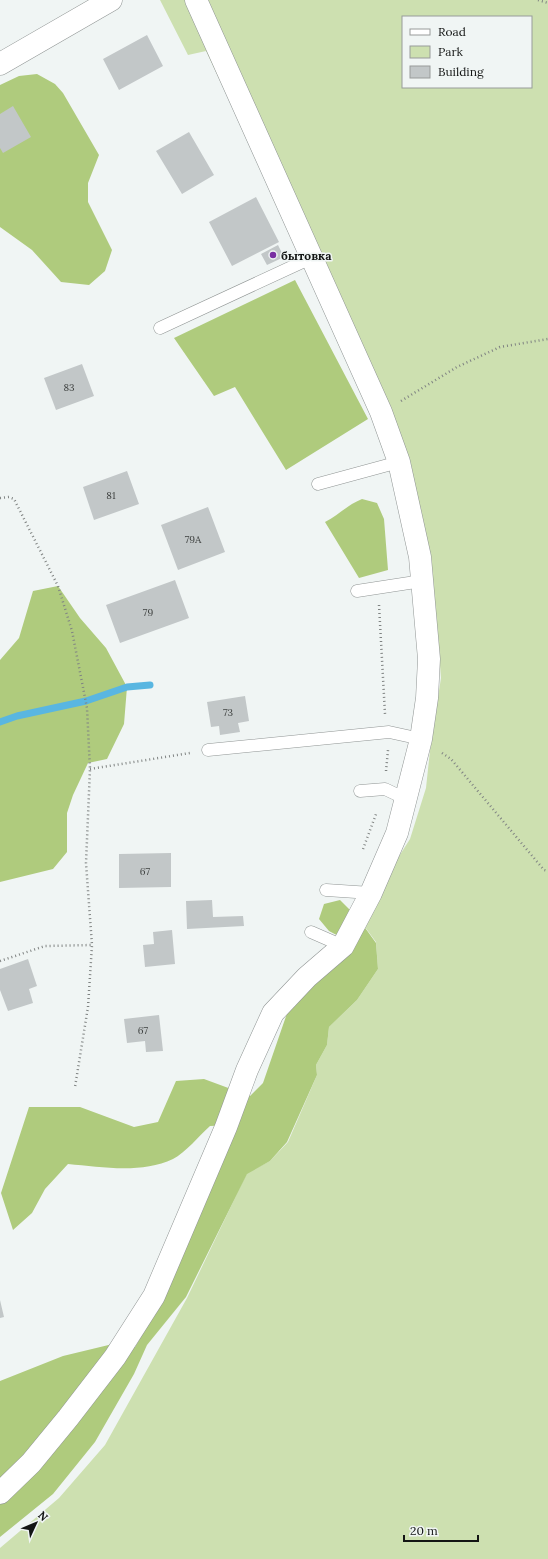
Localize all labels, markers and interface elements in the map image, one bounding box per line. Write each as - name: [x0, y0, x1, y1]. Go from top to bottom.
- legend: [402, 16, 532, 88]
- text: Road: [438, 24, 466, 39]
- text: Park: [438, 44, 464, 59]
- text: Building: [438, 64, 484, 79]
- place label: бытовка: [281, 248, 332, 263]
- marker: бытовка: [268, 250, 278, 260]
- house number: 83: [63, 381, 75, 394]
- house number: 81: [106, 489, 116, 502]
- house number: 79А: [185, 533, 202, 546]
- house number: 79: [143, 606, 153, 619]
- house number: 73: [223, 706, 234, 719]
- house number: 67: [140, 865, 151, 878]
- house number: 67: [138, 1024, 149, 1037]
- north arrow: [16, 1503, 56, 1543]
- text: N: [35, 1508, 52, 1524]
- scale bar: [404, 1517, 478, 1543]
- text: 20 m: [410, 1523, 438, 1538]

